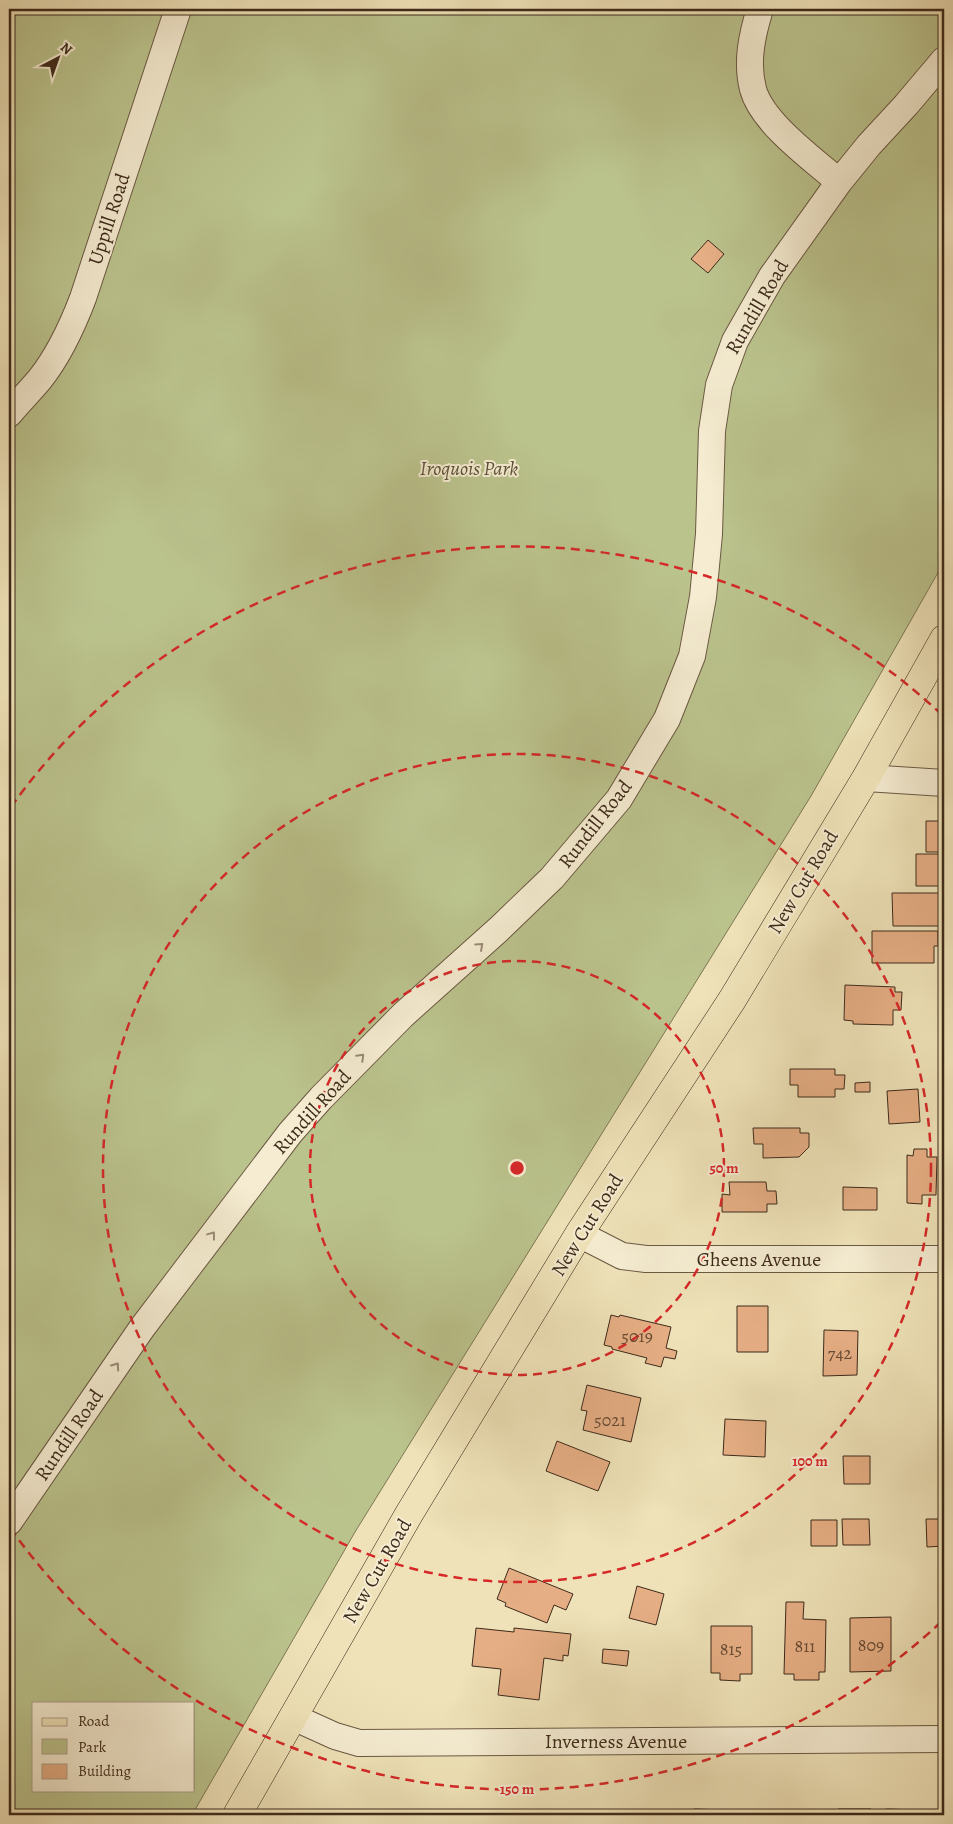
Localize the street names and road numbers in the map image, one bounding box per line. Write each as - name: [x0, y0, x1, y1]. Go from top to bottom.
- street label: Uppill Road: [81, 169, 137, 269]
- street label: Rundill Road: [719, 254, 795, 359]
- street label: Rundill Road: [552, 774, 638, 874]
- street label: New Cut Road: [761, 825, 845, 939]
- street label: Rundill Road: [267, 1064, 357, 1160]
- street label: New Cut Road: [545, 1168, 629, 1282]
- street label: Gheens Avenue: [697, 1246, 821, 1273]
- street label: Rundill Road: [28, 1384, 110, 1486]
- street label: New Cut Road: [336, 1514, 418, 1628]
- street label: Inverness Avenue: [545, 1728, 687, 1755]

